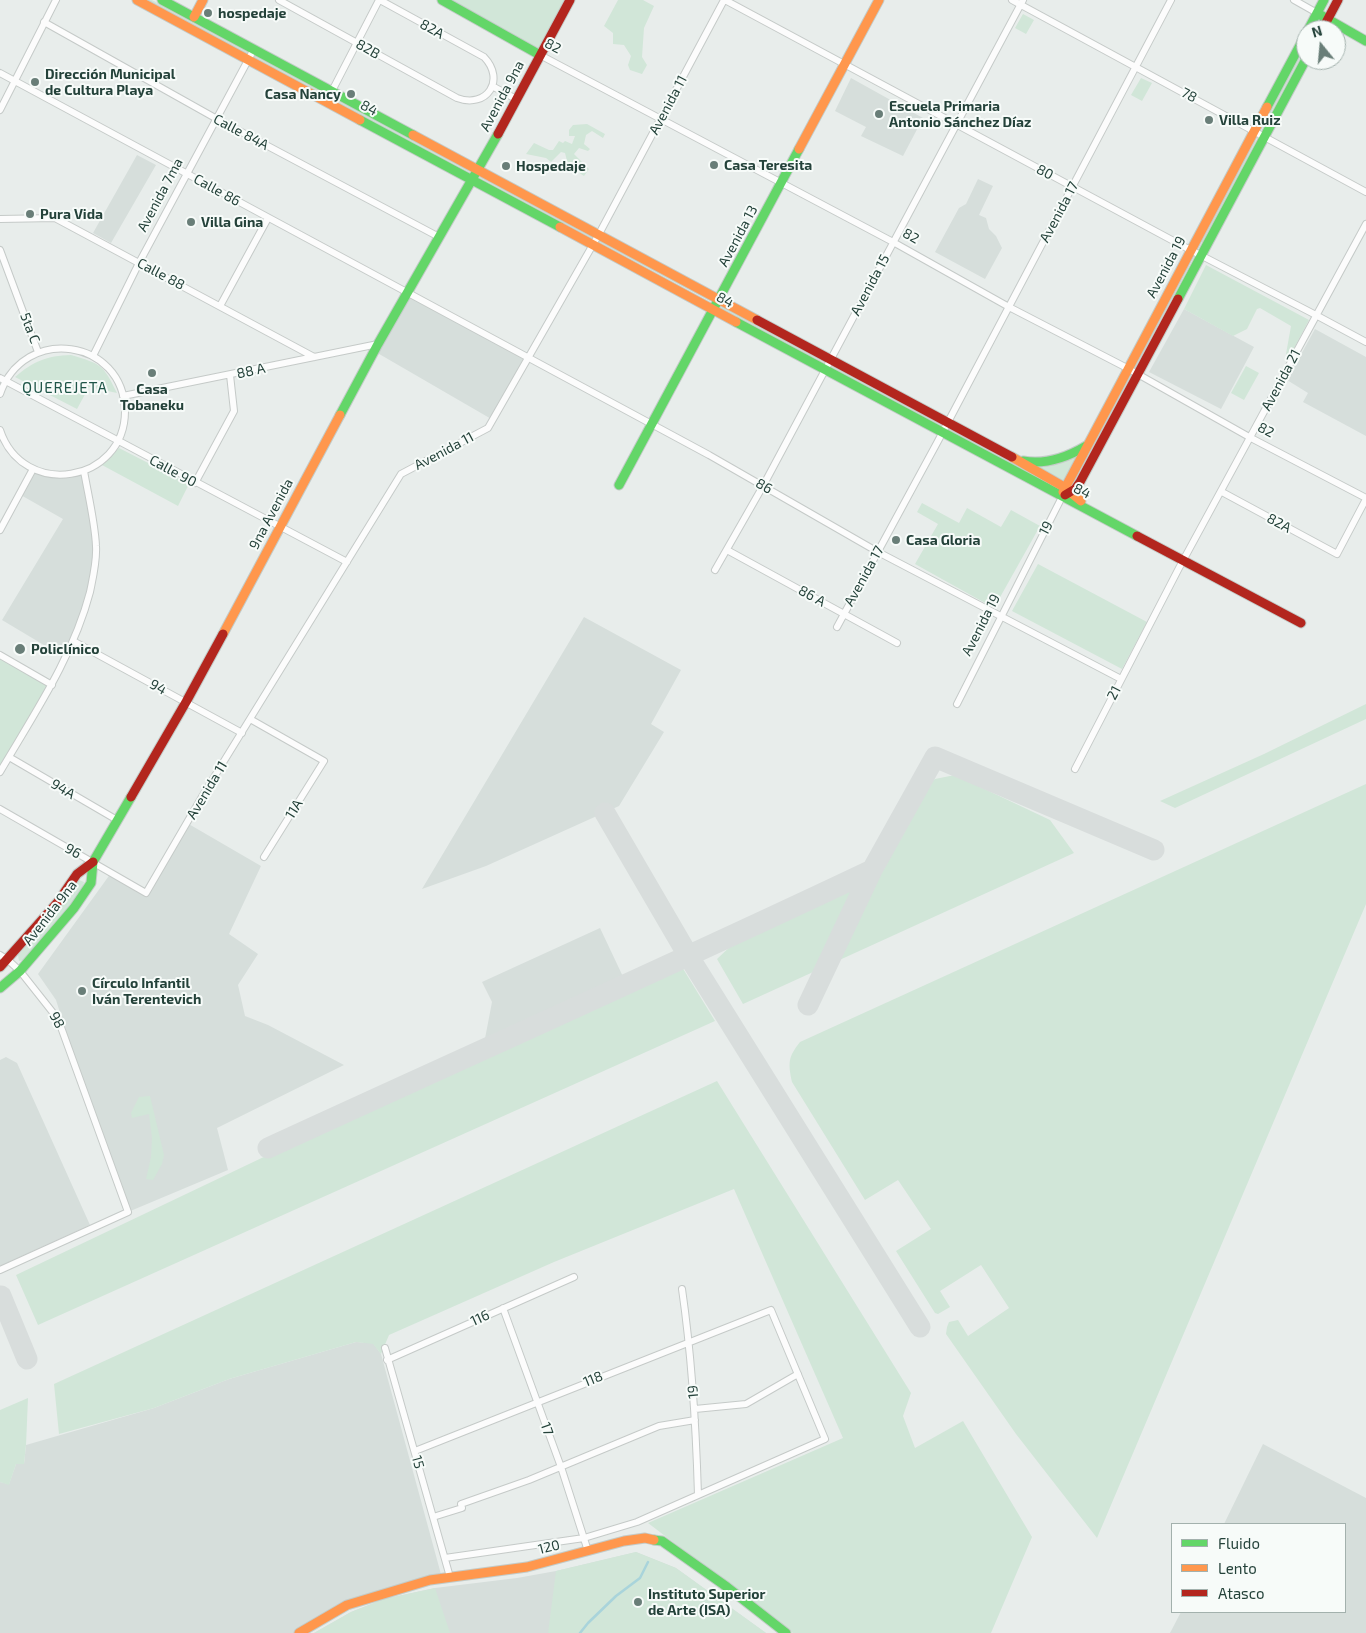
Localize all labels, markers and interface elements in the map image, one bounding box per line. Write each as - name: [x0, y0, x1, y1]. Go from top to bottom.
- place label: hospedaje: [218, 5, 287, 21]
- marker: hospedaje: [202, 7, 214, 19]
- street label: 82A: [417, 16, 447, 42]
- north arrow: [1296, 20, 1346, 70]
- text: N: [1309, 22, 1324, 41]
- street label: 82: [542, 35, 564, 57]
- street label: 82B: [353, 36, 383, 62]
- street label: Avenida 9na: [476, 58, 528, 134]
- place label: Dirección Municipal de Cultura Playa: [45, 66, 175, 98]
- street label: Avenida 11: [645, 72, 691, 138]
- marker: Dirección Municipal de Cultura Playa: [29, 76, 41, 88]
- street label: 78: [1178, 84, 1200, 106]
- place label: Casa Nancy: [265, 86, 341, 102]
- marker: Casa Nancy: [345, 88, 357, 100]
- street label: 84: [358, 97, 380, 119]
- place label: Escuela Primaria Antonio Sánchez Díaz: [889, 98, 1031, 130]
- marker: Escuela Primaria Antonio Sánchez Díaz: [873, 108, 885, 120]
- street label: Calle 84A: [210, 110, 272, 154]
- place label: Villa Ruiz: [1219, 112, 1281, 128]
- marker: Villa Ruiz: [1203, 114, 1215, 126]
- street label: Avenida 7ma: [134, 155, 186, 235]
- place label: Casa Teresita: [724, 157, 812, 173]
- place label: Hospedaje: [516, 158, 586, 174]
- marker: Casa Teresita: [708, 159, 720, 171]
- marker: Hospedaje: [500, 160, 512, 172]
- street label: 80: [1034, 161, 1056, 183]
- street label: Calle 86: [191, 170, 243, 210]
- street label: Avenida 17: [1036, 179, 1082, 245]
- street label: Avenida 13: [715, 202, 761, 270]
- place label: Pura Vida: [40, 206, 103, 222]
- marker: Pura Vida: [24, 208, 36, 220]
- place label: Villa Gina: [201, 214, 263, 230]
- marker: Villa Gina: [185, 216, 197, 228]
- street label: 82: [900, 225, 922, 247]
- street label: Avenida 19: [1143, 233, 1189, 301]
- street label: Avenida 15: [847, 252, 893, 318]
- street label: Calle 88: [134, 254, 188, 294]
- street label: 84: [714, 289, 736, 311]
- street label: 5ta C: [16, 310, 44, 346]
- street label: Avenida 21: [1258, 346, 1304, 414]
- street label: 88 A: [235, 360, 267, 382]
- marker: Casa Tobaneku: [146, 367, 158, 379]
- district label: QUEREJETA: [21, 379, 109, 397]
- place label: Casa Tobaneku: [120, 381, 184, 414]
- street label: 82: [1255, 419, 1277, 441]
- street label: Avenida 11: [411, 428, 477, 474]
- street label: Calle 90: [147, 452, 199, 490]
- street label: 86: [753, 475, 775, 497]
- street label: 9na Avenida: [245, 476, 297, 552]
- street label: 84: [1071, 480, 1093, 502]
- street label: 82A: [1264, 510, 1294, 536]
- street label: 19: [1035, 518, 1057, 538]
- place label: Casa Gloria: [906, 532, 980, 548]
- marker: Casa Gloria: [890, 534, 902, 546]
- street label: Avenida 17: [841, 543, 887, 609]
- street label: 86 A: [796, 582, 828, 610]
- street label: Avenida 19: [958, 591, 1004, 659]
- place label: Policlínico: [31, 641, 99, 657]
- marker: Policlínico: [13, 642, 27, 656]
- street label: 94: [147, 676, 169, 698]
- street label: 21: [1103, 683, 1125, 703]
- street label: Avenida 11: [183, 758, 231, 822]
- street label: 94A: [48, 775, 78, 803]
- street label: 11A: [282, 796, 306, 822]
- street label: 96: [62, 840, 84, 862]
- street label: Avenida 9na: [20, 877, 80, 949]
- place label: Círculo Infantil Iván Terentevich: [92, 975, 201, 1008]
- marker: Círculo Infantil Iván Terentevich: [76, 985, 88, 997]
- street label: 98: [46, 1009, 68, 1031]
- street label: 116: [468, 1306, 492, 1330]
- street label: 118: [581, 1368, 605, 1390]
- street label: 19: [684, 1385, 702, 1399]
- street label: 17: [537, 1420, 557, 1438]
- street label: 15: [408, 1454, 428, 1470]
- legend: [1171, 1523, 1346, 1613]
- text: Fluido: [1218, 1534, 1260, 1552]
- street label: 120: [536, 1536, 562, 1558]
- text: Lento: [1218, 1559, 1257, 1577]
- text: Atasco: [1218, 1584, 1264, 1602]
- place label: Instituto Superior de Arte (ISA): [648, 1586, 765, 1618]
- marker: Instituto Superior de Arte (ISA): [632, 1596, 644, 1608]

